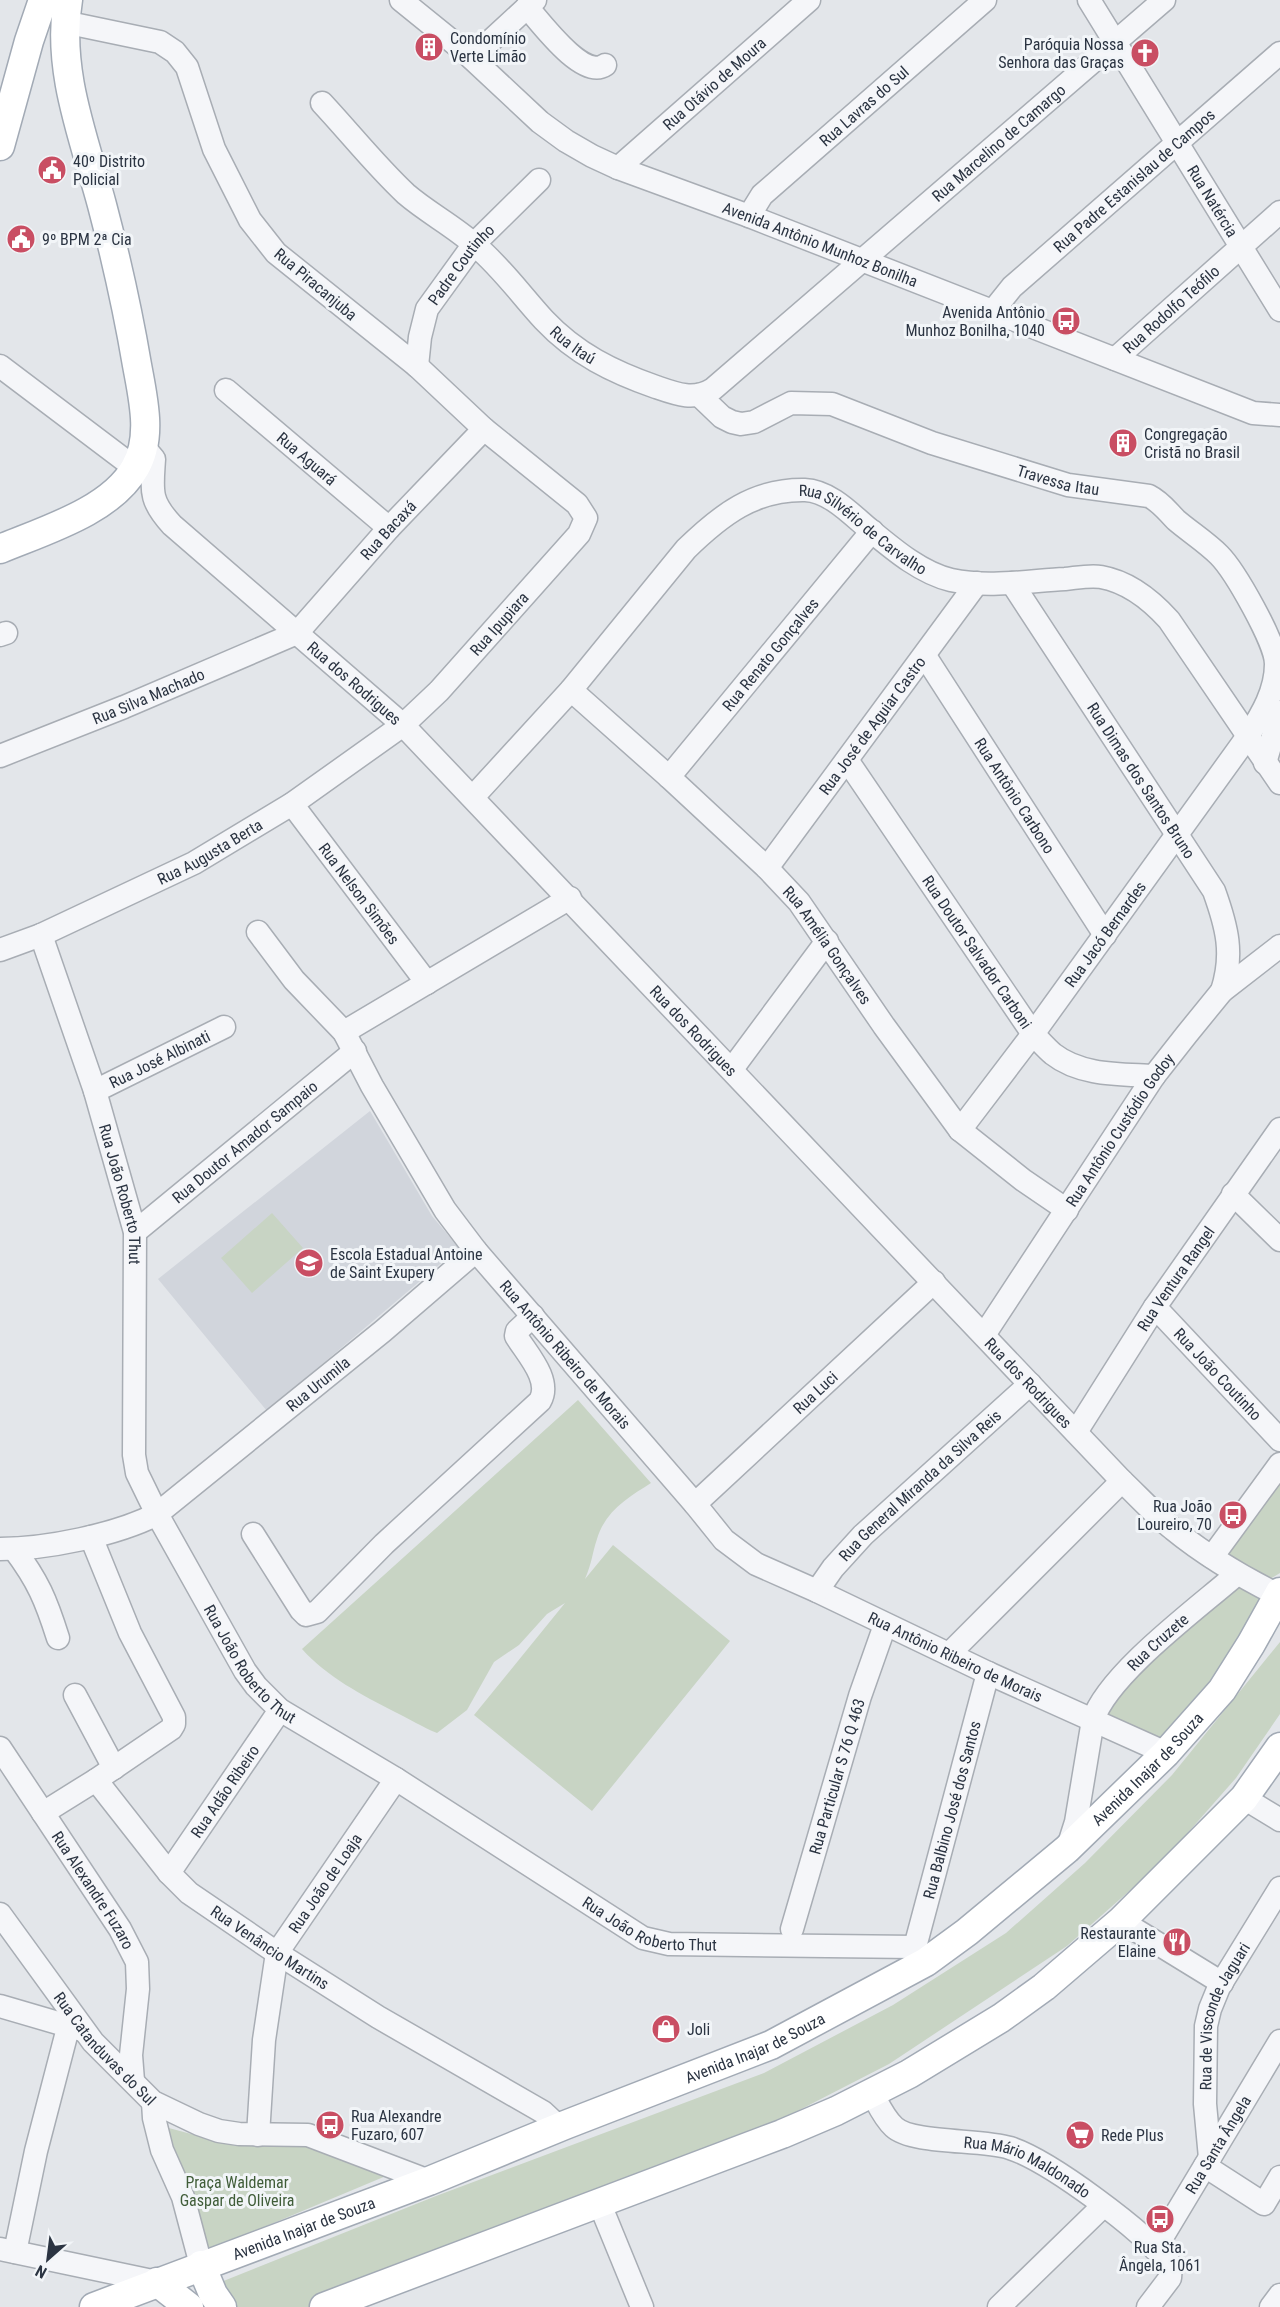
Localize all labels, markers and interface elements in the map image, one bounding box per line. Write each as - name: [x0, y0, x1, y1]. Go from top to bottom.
- place label: Condomínio Verte Limão: [450, 29, 526, 66]
- building icon: Condomínio Verte Limão: [413, 31, 445, 63]
- street label: Rua Otávio de Moura: [659, 33, 770, 134]
- place label: Paróquia Nossa Senhora das Graças: [998, 35, 1124, 72]
- church icon: Paróquia Nossa Senhora das Graças: [1129, 37, 1161, 69]
- street label: Rua Lavras do Sul: [816, 62, 913, 150]
- street label: Rua Marcelino de Camargo: [928, 80, 1069, 206]
- street label: Rua Padre Estanislau de Campos: [1050, 105, 1219, 256]
- place label: 40º Distrito Policial: [73, 152, 145, 189]
- public building icon: 40º Distrito Policial: [36, 154, 68, 186]
- street label: Rua Natércia: [1183, 162, 1242, 241]
- street label: Avenida Antônio Munhoz Bonilha: [720, 198, 920, 291]
- street label: Padre Coutinho: [424, 221, 498, 309]
- public building icon: 9º BPM 2ª Cia: [5, 223, 37, 255]
- place label: 9º BPM 2ª Cia: [42, 230, 132, 249]
- street label: Rua Piracanjuba: [270, 244, 361, 324]
- street label: Rua Rodolfo Teófilo: [1119, 262, 1224, 357]
- place label: Avenida Antônio Munhoz Bonilha, 1040: [905, 303, 1045, 340]
- bus stop icon: Avenida Antônio Munhoz Bonilha, 1040: [1050, 305, 1082, 337]
- street label: Rua Itaú: [546, 322, 599, 368]
- place label: Congregação Cristã no Brasil: [1144, 425, 1240, 462]
- building icon: Congregação Cristã no Brasil: [1107, 427, 1139, 459]
- street label: Rua Aguará: [273, 428, 340, 489]
- street label: Travessa Itau: [1015, 461, 1100, 499]
- street label: Rua Silvério de Carvalho: [799, 481, 930, 579]
- street label: Rua Bacaxá: [357, 497, 420, 564]
- street label: Rua Ipupiara: [466, 588, 533, 660]
- street label: Rua Renato Gonçalves: [718, 594, 823, 715]
- street label: Rua dos Rodrigues: [303, 638, 405, 729]
- street label: Rua José de Aguiar Castro: [815, 653, 930, 799]
- street label: Rua Silva Machado: [90, 665, 208, 729]
- street label: Rua Dimas dos Santos Bruno: [1083, 699, 1199, 862]
- street label: Rua Antônio Carbono: [970, 734, 1059, 857]
- street label: Rua Augusta Berta: [154, 815, 266, 889]
- street label: Rua Nelson Simões: [315, 839, 403, 948]
- street label: Rua Doutor Salvador Carboni: [918, 872, 1036, 1033]
- street label: Rua Jacó Bernardes: [1061, 878, 1150, 991]
- street label: Rua Amélia Gonçalves: [779, 882, 875, 1008]
- street label: Rua dos Rodrigues: [646, 982, 741, 1080]
- street label: Rua José Albinati: [106, 1026, 213, 1092]
- street label: Rua Antônio Custódio Godoy: [1062, 1049, 1178, 1210]
- street label: Rua Doutor Amador Sampaio: [169, 1077, 321, 1207]
- street label: Rua João Roberto Thut: [95, 1122, 144, 1265]
- street label: Rua Ventura Rangel: [1133, 1223, 1219, 1335]
- place label: Escola Estadual Antoine de Saint Exupery: [330, 1245, 483, 1282]
- school or university icon: Escola Estadual Antoine de Saint Exupery: [293, 1247, 325, 1279]
- street label: Rua Antônio Ribeiro de Morais: [496, 1277, 635, 1433]
- street label: Rua João Coutinho: [1170, 1324, 1265, 1424]
- street label: Rua dos Rodrigues: [981, 1334, 1076, 1432]
- street label: Rua Urumila: [283, 1353, 354, 1415]
- street label: Rua Luci: [789, 1368, 842, 1418]
- street label: Rua General Miranda da Silva Reis: [835, 1406, 1005, 1565]
- place label: Rua João Loureiro, 70: [1137, 1497, 1212, 1534]
- bus stop icon: Rua João Loureiro, 70: [1217, 1499, 1249, 1531]
- street label: Rua João Roberto Thut: [200, 1601, 300, 1728]
- street label: Rua Antônio Ribeiro de Morais: [865, 1608, 1045, 1706]
- street label: Rua Cruzete: [1123, 1610, 1192, 1675]
- street label: Rua Particular S 76 Q 463: [805, 1696, 869, 1857]
- street label: Avenida Inajar de Souza: [1088, 1709, 1207, 1830]
- street label: Rua Balbino José dos Santos: [919, 1719, 985, 1901]
- street label: Rua Adão Ribeiro: [187, 1741, 263, 1841]
- street label: Rua Alexandre Fuzaro: [48, 1828, 138, 1953]
- street label: Rua João de Loaja: [285, 1830, 366, 1937]
- street label: Rua João Roberto Thut: [579, 1893, 717, 1955]
- street label: Rua Venâncio Martins: [207, 1902, 333, 1994]
- place label: Restaurante Elaine: [1080, 1924, 1156, 1961]
- restaurant icon: Restaurante Elaine: [1161, 1926, 1193, 1958]
- street label: Rua de Visconde Jaguari: [1196, 1939, 1254, 2090]
- street label: Rua Catanduvas do Sul: [50, 1988, 160, 2109]
- street label: Avenida Inajar de Souza: [683, 2009, 828, 2087]
- shop icon: Joli: [650, 2013, 682, 2045]
- place label: Joli: [687, 2020, 710, 2039]
- street label: Rua Santa Ângela: [1182, 2092, 1255, 2197]
- place label: Rua Alexandre Fuzaro, 607: [351, 2107, 442, 2144]
- bus stop icon: Rua Alexandre Fuzaro, 607: [314, 2109, 346, 2141]
- supermarket icon: Rede Plus: [1064, 2119, 1096, 2151]
- place label: Rede Plus: [1101, 2126, 1164, 2145]
- street label: Rua Mário Maldonado: [963, 2133, 1094, 2202]
- park label: Praça Waldemar Gaspar de Oliveira: [180, 2173, 294, 2210]
- street label: Avenida Inajar de Souza: [230, 2193, 378, 2264]
- bus stop icon: Rua Sta. Ângela, 1061: [1144, 2203, 1176, 2235]
- north arrow: [18, 2229, 78, 2289]
- place label: Rua Sta. Ângela, 1061: [1119, 2238, 1201, 2275]
- text: N: [32, 2261, 50, 2282]

